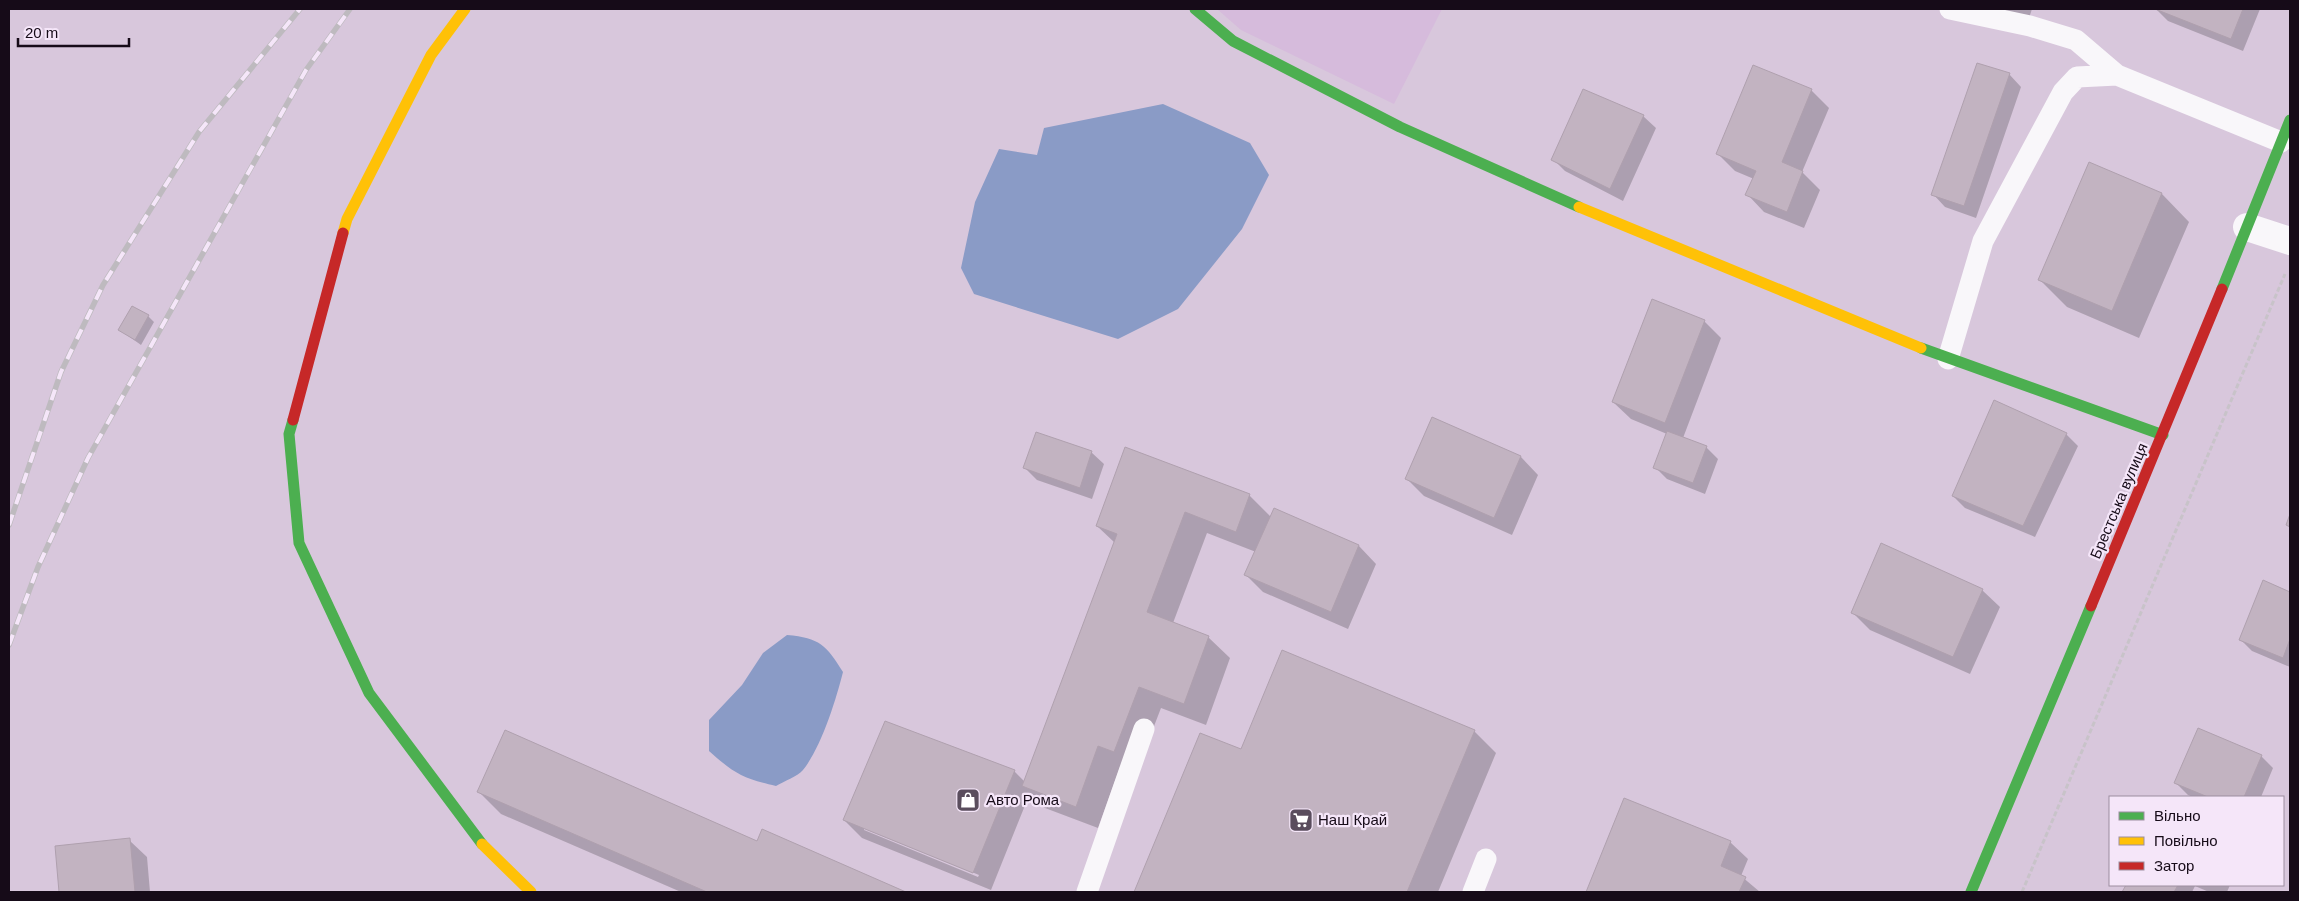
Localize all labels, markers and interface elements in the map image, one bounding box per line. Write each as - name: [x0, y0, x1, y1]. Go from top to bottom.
- scale bar: [18, 15, 129, 47]
- text: 20 m: [25, 24, 58, 41]
- street label: Брестська вулиця: [2086, 440, 2151, 561]
- shop icon: Авто Рома: [955, 787, 981, 813]
- place label: Авто Рома: [986, 791, 1060, 808]
- legend: [2109, 796, 2284, 886]
- supermarket icon: Наш Край: [1288, 807, 1314, 833]
- text: Вільно: [2154, 807, 2201, 824]
- place label: Наш Край: [1318, 811, 1387, 828]
- text: Повільно: [2154, 832, 2218, 849]
- text: Затор: [2154, 857, 2194, 874]

